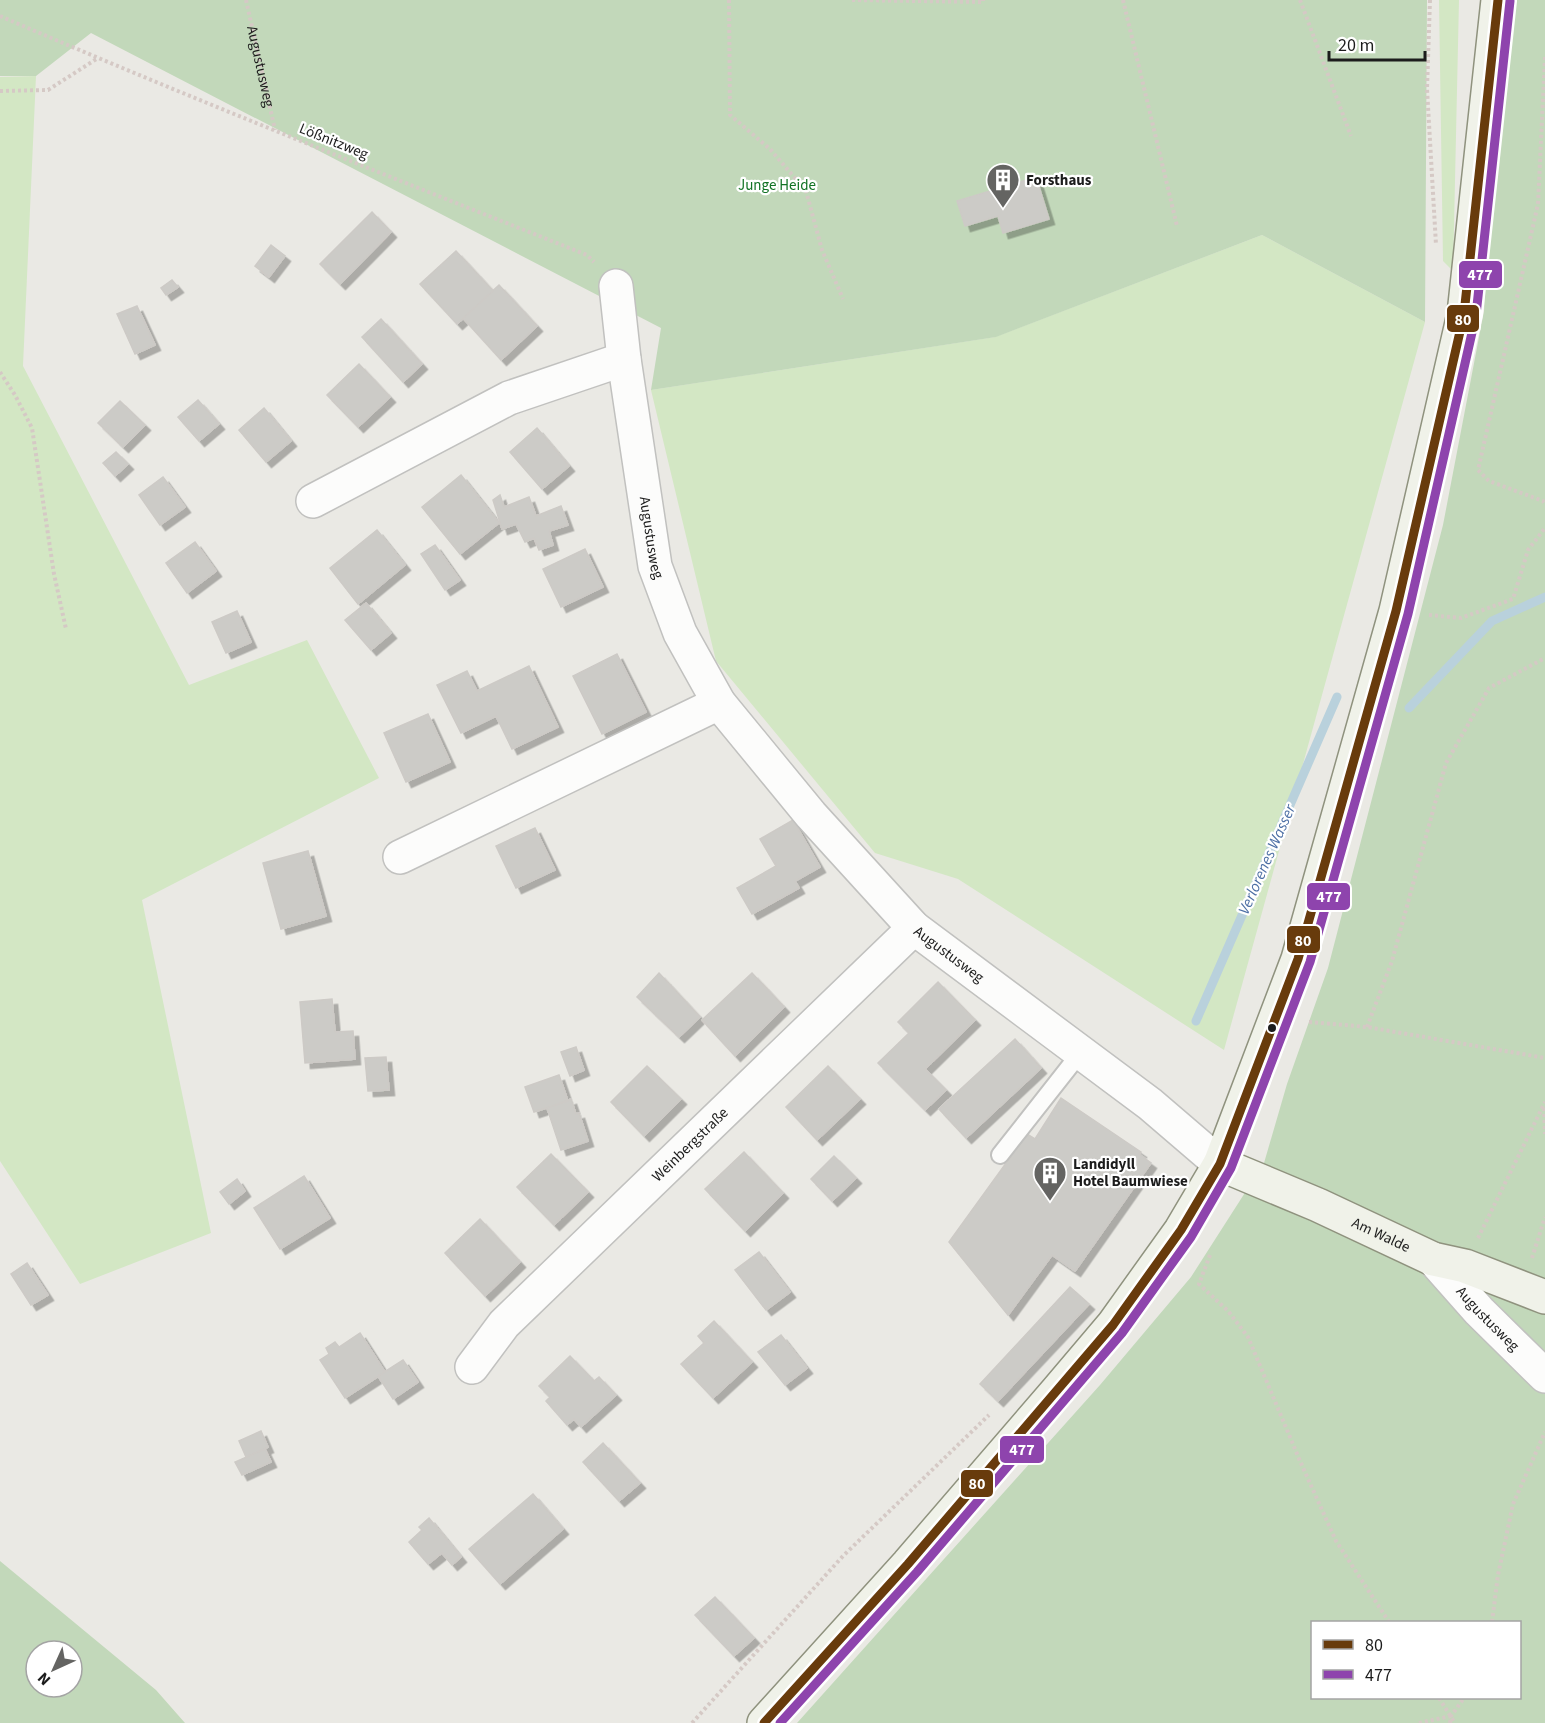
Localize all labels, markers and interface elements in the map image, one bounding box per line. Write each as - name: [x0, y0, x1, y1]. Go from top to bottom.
- street label: Augustusweg: [241, 24, 280, 110]
- scale bar: [1329, 24, 1425, 62]
- text: 20 m: [1338, 33, 1374, 58]
- street label: Lößnitzweg: [296, 118, 372, 165]
- building icon: Forsthaus: [985, 162, 1021, 209]
- place label: Forsthaus: [1026, 170, 1092, 191]
- park label: Junge Heide: [738, 175, 816, 196]
- line badge: 477: [1458, 260, 1503, 289]
- text: 477: [1467, 264, 1493, 286]
- line badge: 80: [1446, 304, 1480, 333]
- text: 80: [1455, 309, 1471, 331]
- street label: Augustusweg: [634, 495, 669, 582]
- water label: Verlorenes Wasser: [1233, 800, 1302, 918]
- line badge: 477: [1306, 882, 1351, 911]
- text: 477: [1316, 886, 1342, 908]
- street label: Augustusweg: [909, 921, 989, 988]
- line badge: 80: [1286, 925, 1321, 954]
- text: 80: [1295, 930, 1311, 952]
- unlabelled marker: [1266, 1022, 1278, 1034]
- street label: Weinbergstraße: [647, 1103, 733, 1187]
- place label: Landidyll Hotel Baumwiese: [1073, 1154, 1188, 1192]
- building icon: Landidyll Hotel Baumwiese: [1032, 1155, 1068, 1202]
- street label: Am Walde: [1348, 1212, 1414, 1258]
- street label: Augustusweg: [1451, 1282, 1524, 1356]
- line badge: 477: [999, 1435, 1045, 1464]
- text: 477: [1009, 1439, 1035, 1461]
- line badge: 80: [960, 1469, 994, 1498]
- text: 80: [969, 1473, 985, 1495]
- legend: [1311, 1621, 1521, 1699]
- text: 80: [1365, 1633, 1383, 1658]
- north arrow: [24, 1639, 84, 1699]
- text: 477: [1365, 1663, 1392, 1688]
- text: N: [33, 1667, 56, 1690]

